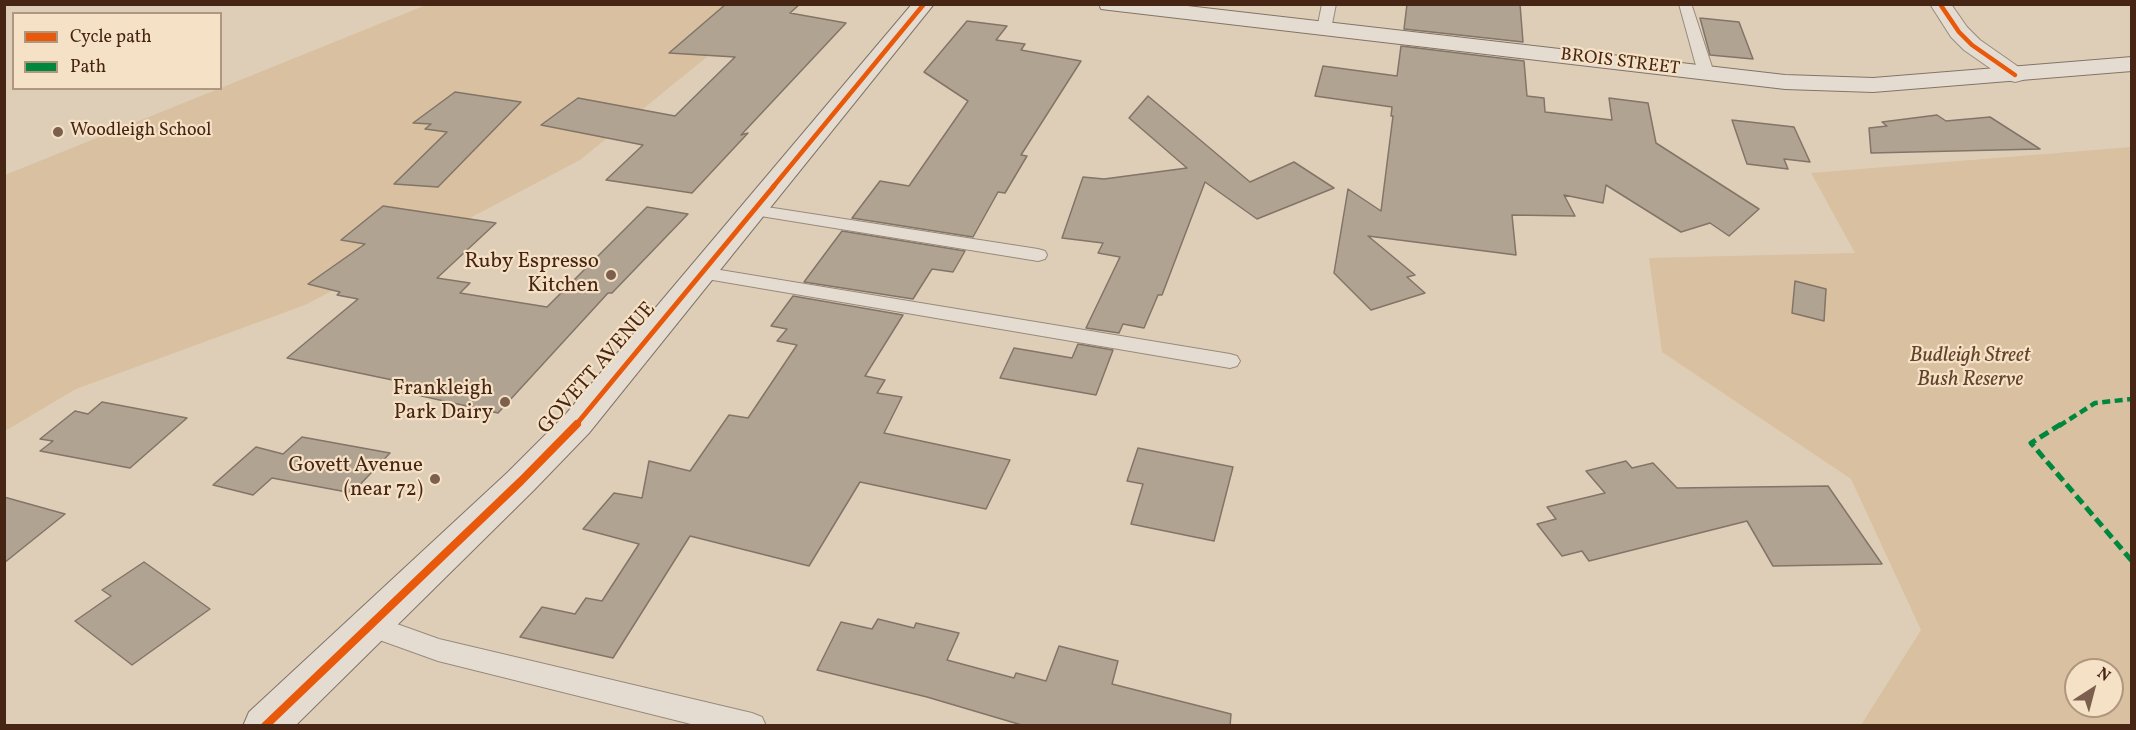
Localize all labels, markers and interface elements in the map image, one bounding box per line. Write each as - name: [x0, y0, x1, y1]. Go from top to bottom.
- legend: [12, 12, 222, 90]
- text: Cycle path: [70, 25, 152, 50]
- street label: BROIS STREET: [1559, 45, 1681, 81]
- text: Path: [70, 55, 106, 80]
- place label: Woodleigh School: [70, 121, 211, 143]
- marker: Woodleigh School: [51, 125, 65, 139]
- place label: Ruby Espresso Kitchen: [464, 250, 599, 300]
- marker: Ruby Espresso Kitchen: [604, 268, 618, 282]
- street label: GOVETT AVENUE: [534, 298, 662, 440]
- park label: Budleigh Street Bush Reserve: [1910, 344, 2030, 394]
- place label: Frankleigh Park Dairy: [393, 377, 493, 427]
- marker: Frankleigh Park Dairy: [498, 395, 512, 409]
- place label: Govett Avenue (near 72): [288, 454, 423, 504]
- marker: Govett Avenue (near 72): [428, 472, 442, 486]
- north arrow: [2064, 658, 2124, 718]
- text: N: [2092, 663, 2115, 687]

